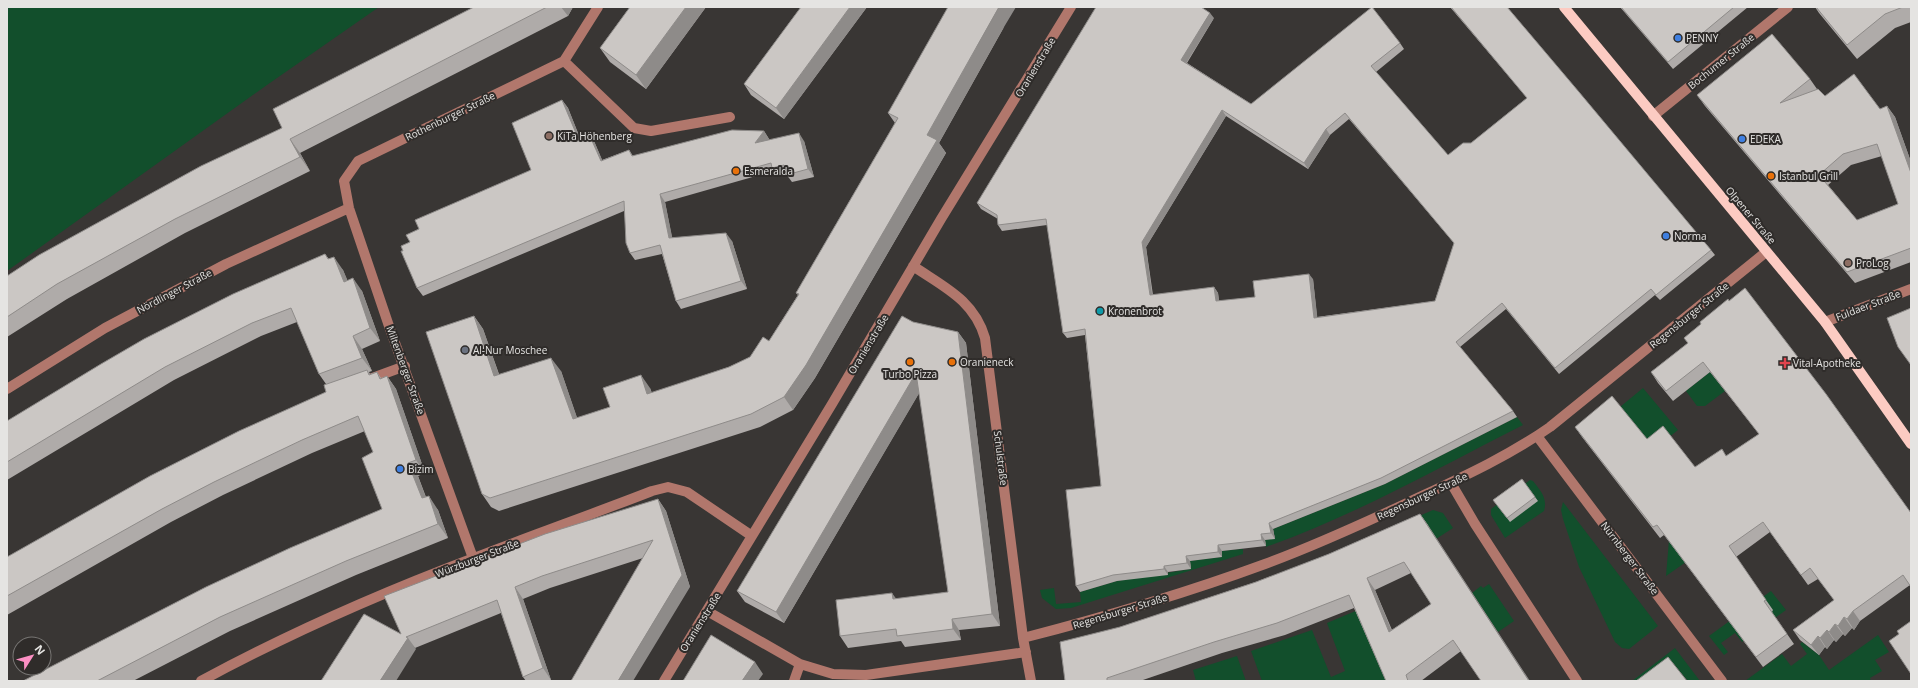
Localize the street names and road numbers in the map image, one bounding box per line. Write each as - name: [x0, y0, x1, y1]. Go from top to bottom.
- street label: Bochumer Straße: [1685, 30, 1757, 92]
- street label: Oranienstraße: [1012, 34, 1059, 100]
- street label: Rothenburger Straße: [403, 88, 498, 144]
- street label: Olpener Straße: [1723, 183, 1779, 247]
- street label: Nördlinger Straße: [134, 265, 214, 317]
- street label: Regensburger Straße: [1646, 278, 1732, 351]
- street label: Fuldaer Straße: [1834, 286, 1903, 324]
- street label: Oranienstraße: [845, 311, 892, 377]
- street label: Miltenberger Straße: [383, 324, 429, 417]
- street label: Schulstraße: [991, 430, 1011, 486]
- street label: Regensburger Straße: [1374, 469, 1470, 523]
- street label: Nürnberger Straße: [1598, 519, 1662, 598]
- street label: Würzburger Straße: [433, 535, 521, 580]
- street label: Oranienstraße: [676, 589, 724, 654]
- street label: Regensburger Straße: [1071, 590, 1169, 632]

